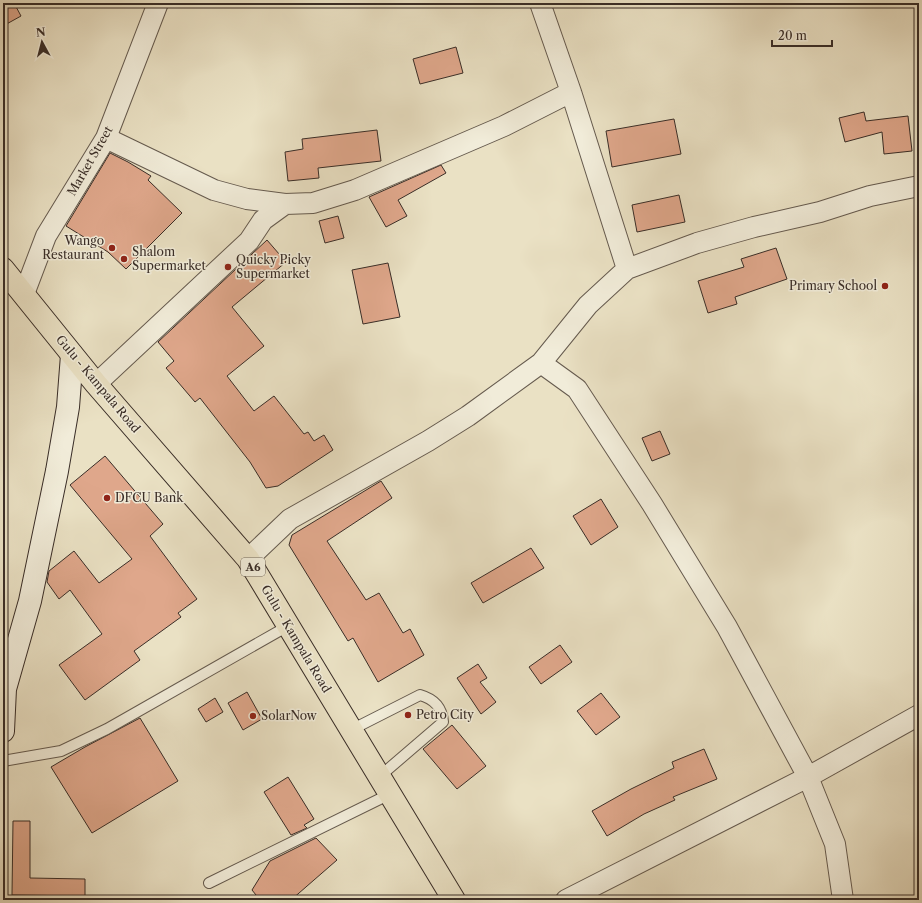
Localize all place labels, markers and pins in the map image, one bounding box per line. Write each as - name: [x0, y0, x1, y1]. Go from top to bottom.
- place label: Wango Restaurant: [42, 233, 105, 262]
- marker: Wango Restaurant: [107, 243, 117, 253]
- place label: Shalom Supermarket: [132, 244, 206, 273]
- place label: Quicky Picky Supermarket: [236, 252, 311, 281]
- marker: Shalom Supermarket: [119, 254, 129, 264]
- marker: Quicky Picky Supermarket: [223, 262, 233, 272]
- place label: Primary School: [789, 278, 877, 293]
- marker: Primary School: [880, 281, 890, 291]
- place label: DFCU Bank: [115, 490, 184, 505]
- marker: DFCU Bank: [102, 493, 112, 503]
- place label: Petro City: [416, 707, 474, 722]
- place label: SolarNow: [261, 708, 318, 723]
- marker: Petro City: [403, 710, 413, 720]
- marker: SolarNow: [248, 711, 258, 721]

